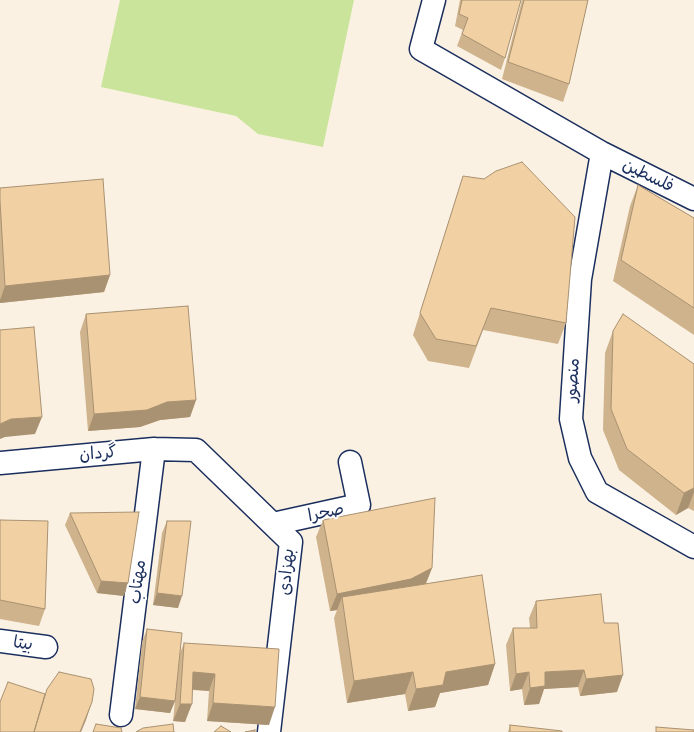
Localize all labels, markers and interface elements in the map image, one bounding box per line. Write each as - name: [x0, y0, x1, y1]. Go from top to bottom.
- street label: فلسطین: [619, 155, 677, 197]
- street label: منصور: [561, 357, 585, 403]
- street label: گردان: [79, 442, 117, 466]
- street label: صحرا: [306, 499, 346, 527]
- street label: بهزادی: [275, 548, 299, 596]
- street label: مهتاب: [125, 559, 151, 605]
- street label: بیتا: [12, 633, 34, 655]

